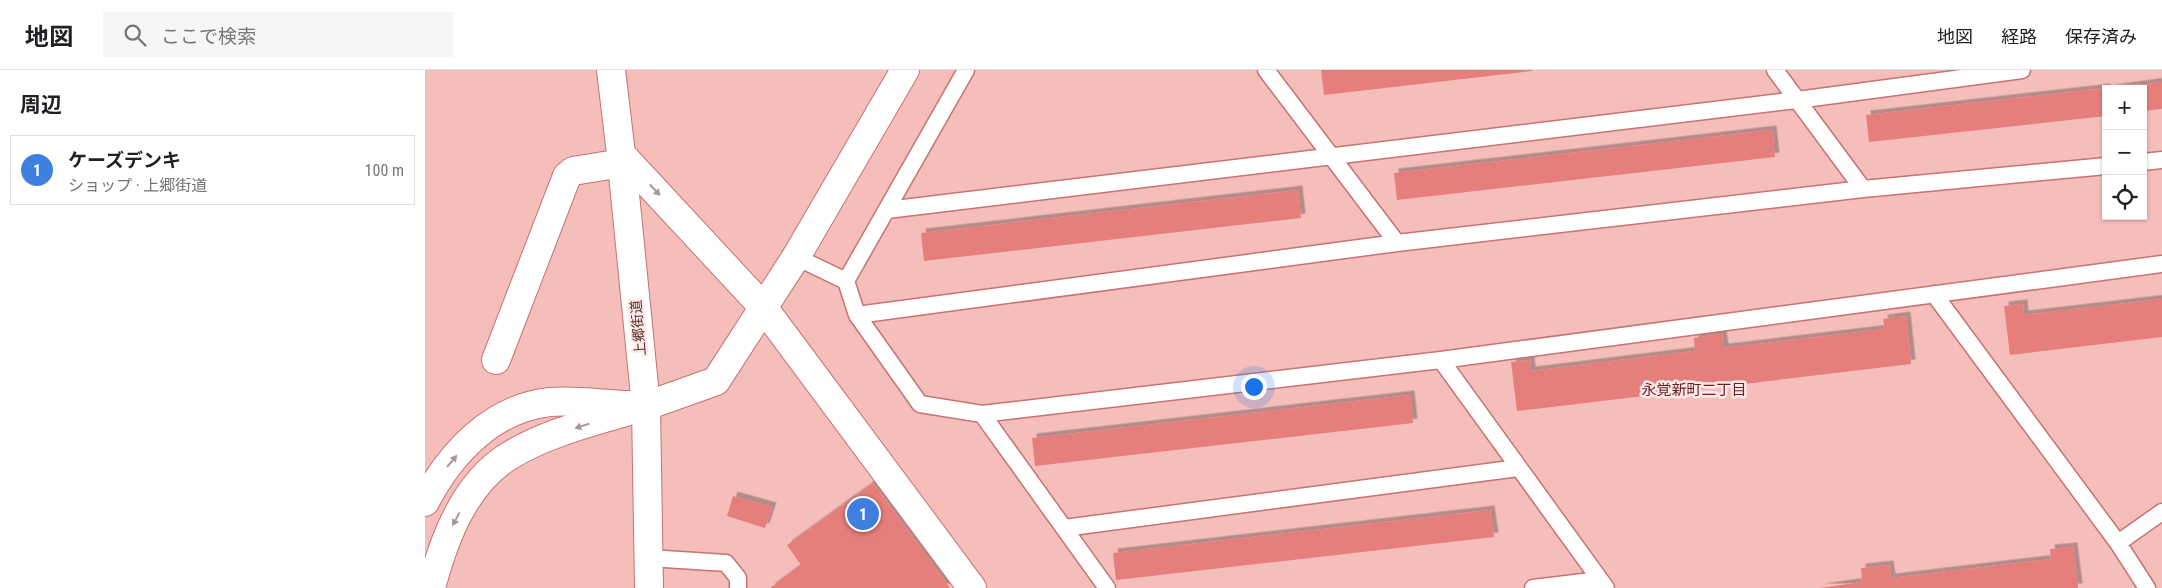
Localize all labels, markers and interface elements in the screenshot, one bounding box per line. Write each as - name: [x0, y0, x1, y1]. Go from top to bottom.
- search box: [103, 12, 453, 57]
- icon: search: [121, 21, 149, 49]
- text: 地図: [25, 23, 73, 51]
- text: ここで検索: [161, 25, 256, 48]
- text: 地図: [1937, 26, 1973, 47]
- text: 経路: [2001, 26, 2037, 47]
- text: 保存済み: [2065, 26, 2137, 47]
- map controls: [2102, 85, 2147, 220]
- button: +: [2102, 85, 2147, 130]
- text: 周辺: [20, 93, 62, 117]
- button: −: [2102, 130, 2147, 175]
- text: ケーズデンキ: [68, 149, 181, 172]
- text: 1: [33, 161, 41, 180]
- text: 100 m: [365, 161, 404, 180]
- button: locate: [2102, 175, 2147, 220]
- text: ショップ · 上郷街道: [68, 176, 207, 195]
- one-way arrow: [649, 184, 660, 196]
- street label: 上郷街道: [628, 299, 648, 357]
- your location: [1241, 374, 1267, 400]
- district label: 永覚新町二丁目: [1641, 381, 1747, 399]
- one-way arrow: [575, 423, 590, 430]
- one-way arrow: [446, 455, 457, 468]
- pin: 1: [847, 495, 879, 533]
- one-way arrow: [452, 511, 460, 526]

